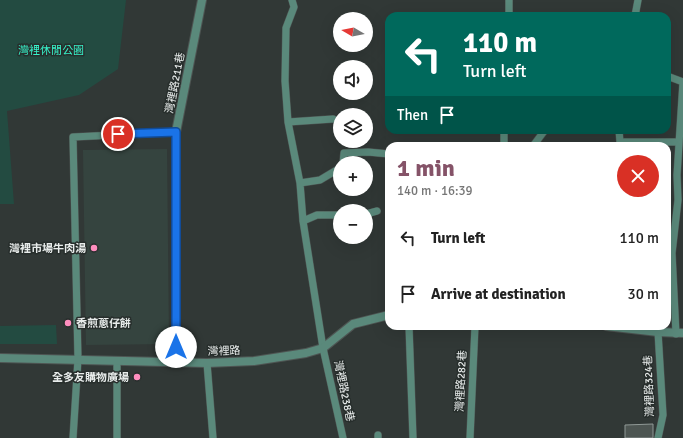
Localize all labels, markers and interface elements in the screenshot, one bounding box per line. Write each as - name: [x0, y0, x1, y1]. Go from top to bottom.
- north arrow: [333, 12, 373, 52]
- map controls: [333, 12, 373, 244]
- text: 110 m: [463, 26, 537, 60]
- icon: left: [397, 28, 449, 80]
- park label: 灣裡休閒公園: [18, 44, 84, 57]
- street label: 灣裡路211巷: [163, 51, 187, 115]
- button: sound: [333, 60, 373, 100]
- text: Turn left: [463, 60, 526, 82]
- icon: arrive: [436, 104, 458, 126]
- text: Then: [397, 106, 428, 124]
- button: layers: [333, 108, 373, 148]
- pin: [101, 117, 135, 151]
- icon: arrive: [107, 123, 129, 145]
- text: 1 min: [397, 153, 455, 183]
- button: close: [617, 155, 659, 197]
- button: +: [333, 156, 373, 196]
- text: 140 m · 16:39: [397, 183, 473, 199]
- button: −: [333, 204, 373, 244]
- icon: left: [397, 227, 419, 249]
- text: Turn left: [431, 229, 485, 247]
- text: 110 m: [619, 229, 659, 247]
- place label: 灣裡市場牛肉湯: [9, 242, 86, 255]
- marker: 灣裡市場牛肉湯: [89, 243, 99, 253]
- icon: arrive: [397, 283, 419, 305]
- text: Arrive at destination: [431, 285, 566, 303]
- text: 30 m: [628, 285, 659, 303]
- place label: 香煎蔥仔餅: [76, 317, 131, 330]
- marker: 香煎蔥仔餅: [63, 318, 73, 328]
- position arrow: [155, 326, 197, 368]
- street label: 灣裡路: [207, 344, 241, 358]
- street label: 灣裡路282巷: [453, 350, 469, 412]
- street label: 灣裡路324巷: [641, 355, 657, 417]
- street label: 灣裡路238巷: [331, 359, 357, 423]
- place label: 全多友購物廣場: [52, 371, 129, 384]
- marker: 全多友購物廣場: [132, 372, 142, 382]

